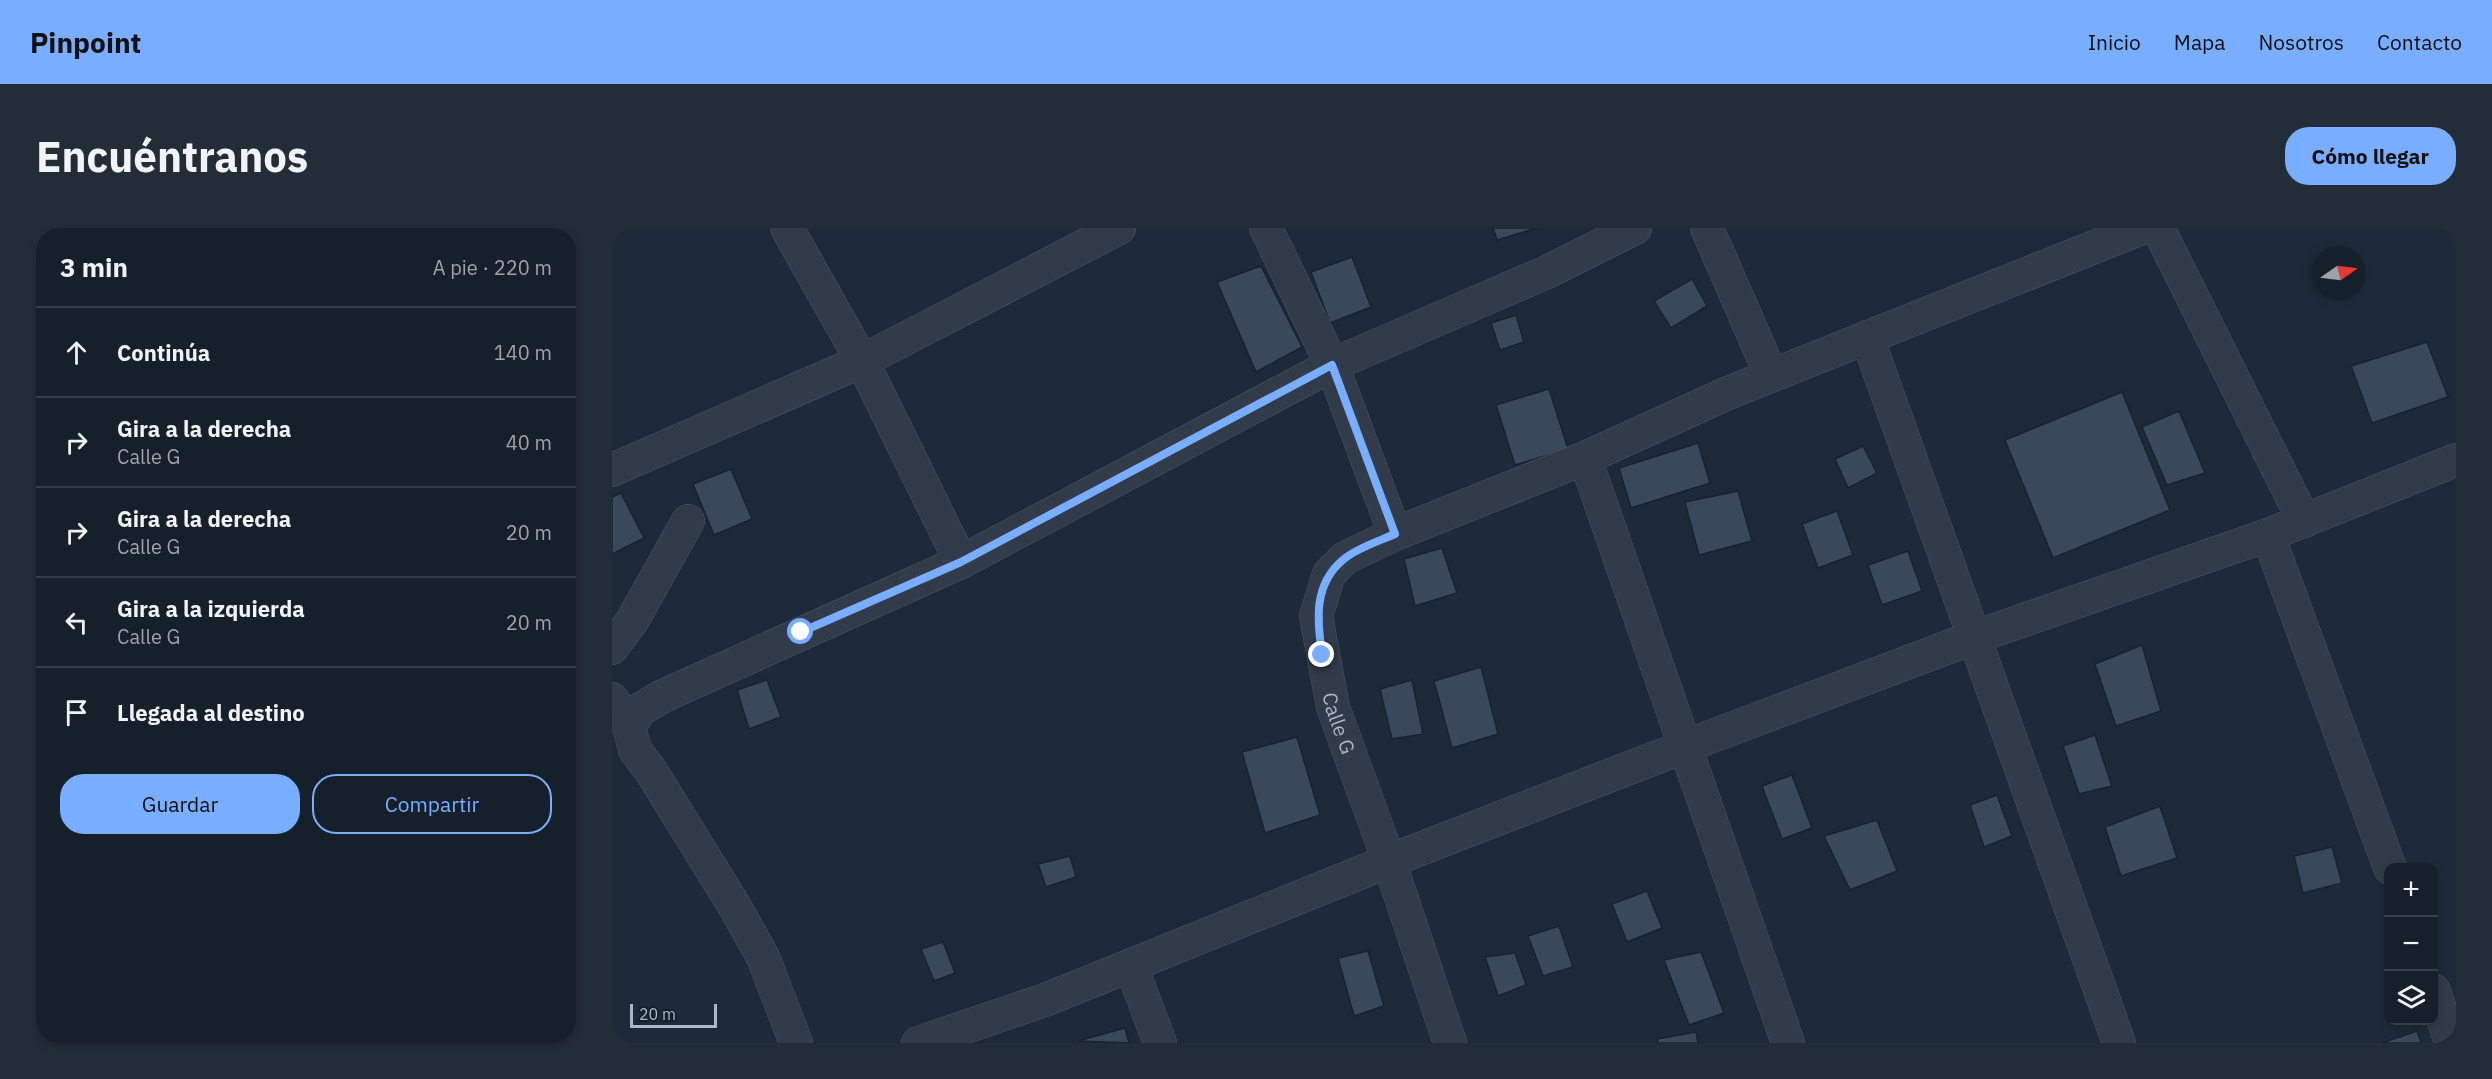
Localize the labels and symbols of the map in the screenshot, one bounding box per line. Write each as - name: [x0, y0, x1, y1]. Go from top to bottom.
- north arrow: [2312, 246, 2366, 300]
- route start: [787, 618, 813, 644]
- route end: [1308, 641, 1334, 667]
- street label: Calle G: [1317, 690, 1362, 757]
- scale bar: [630, 1001, 717, 1028]

